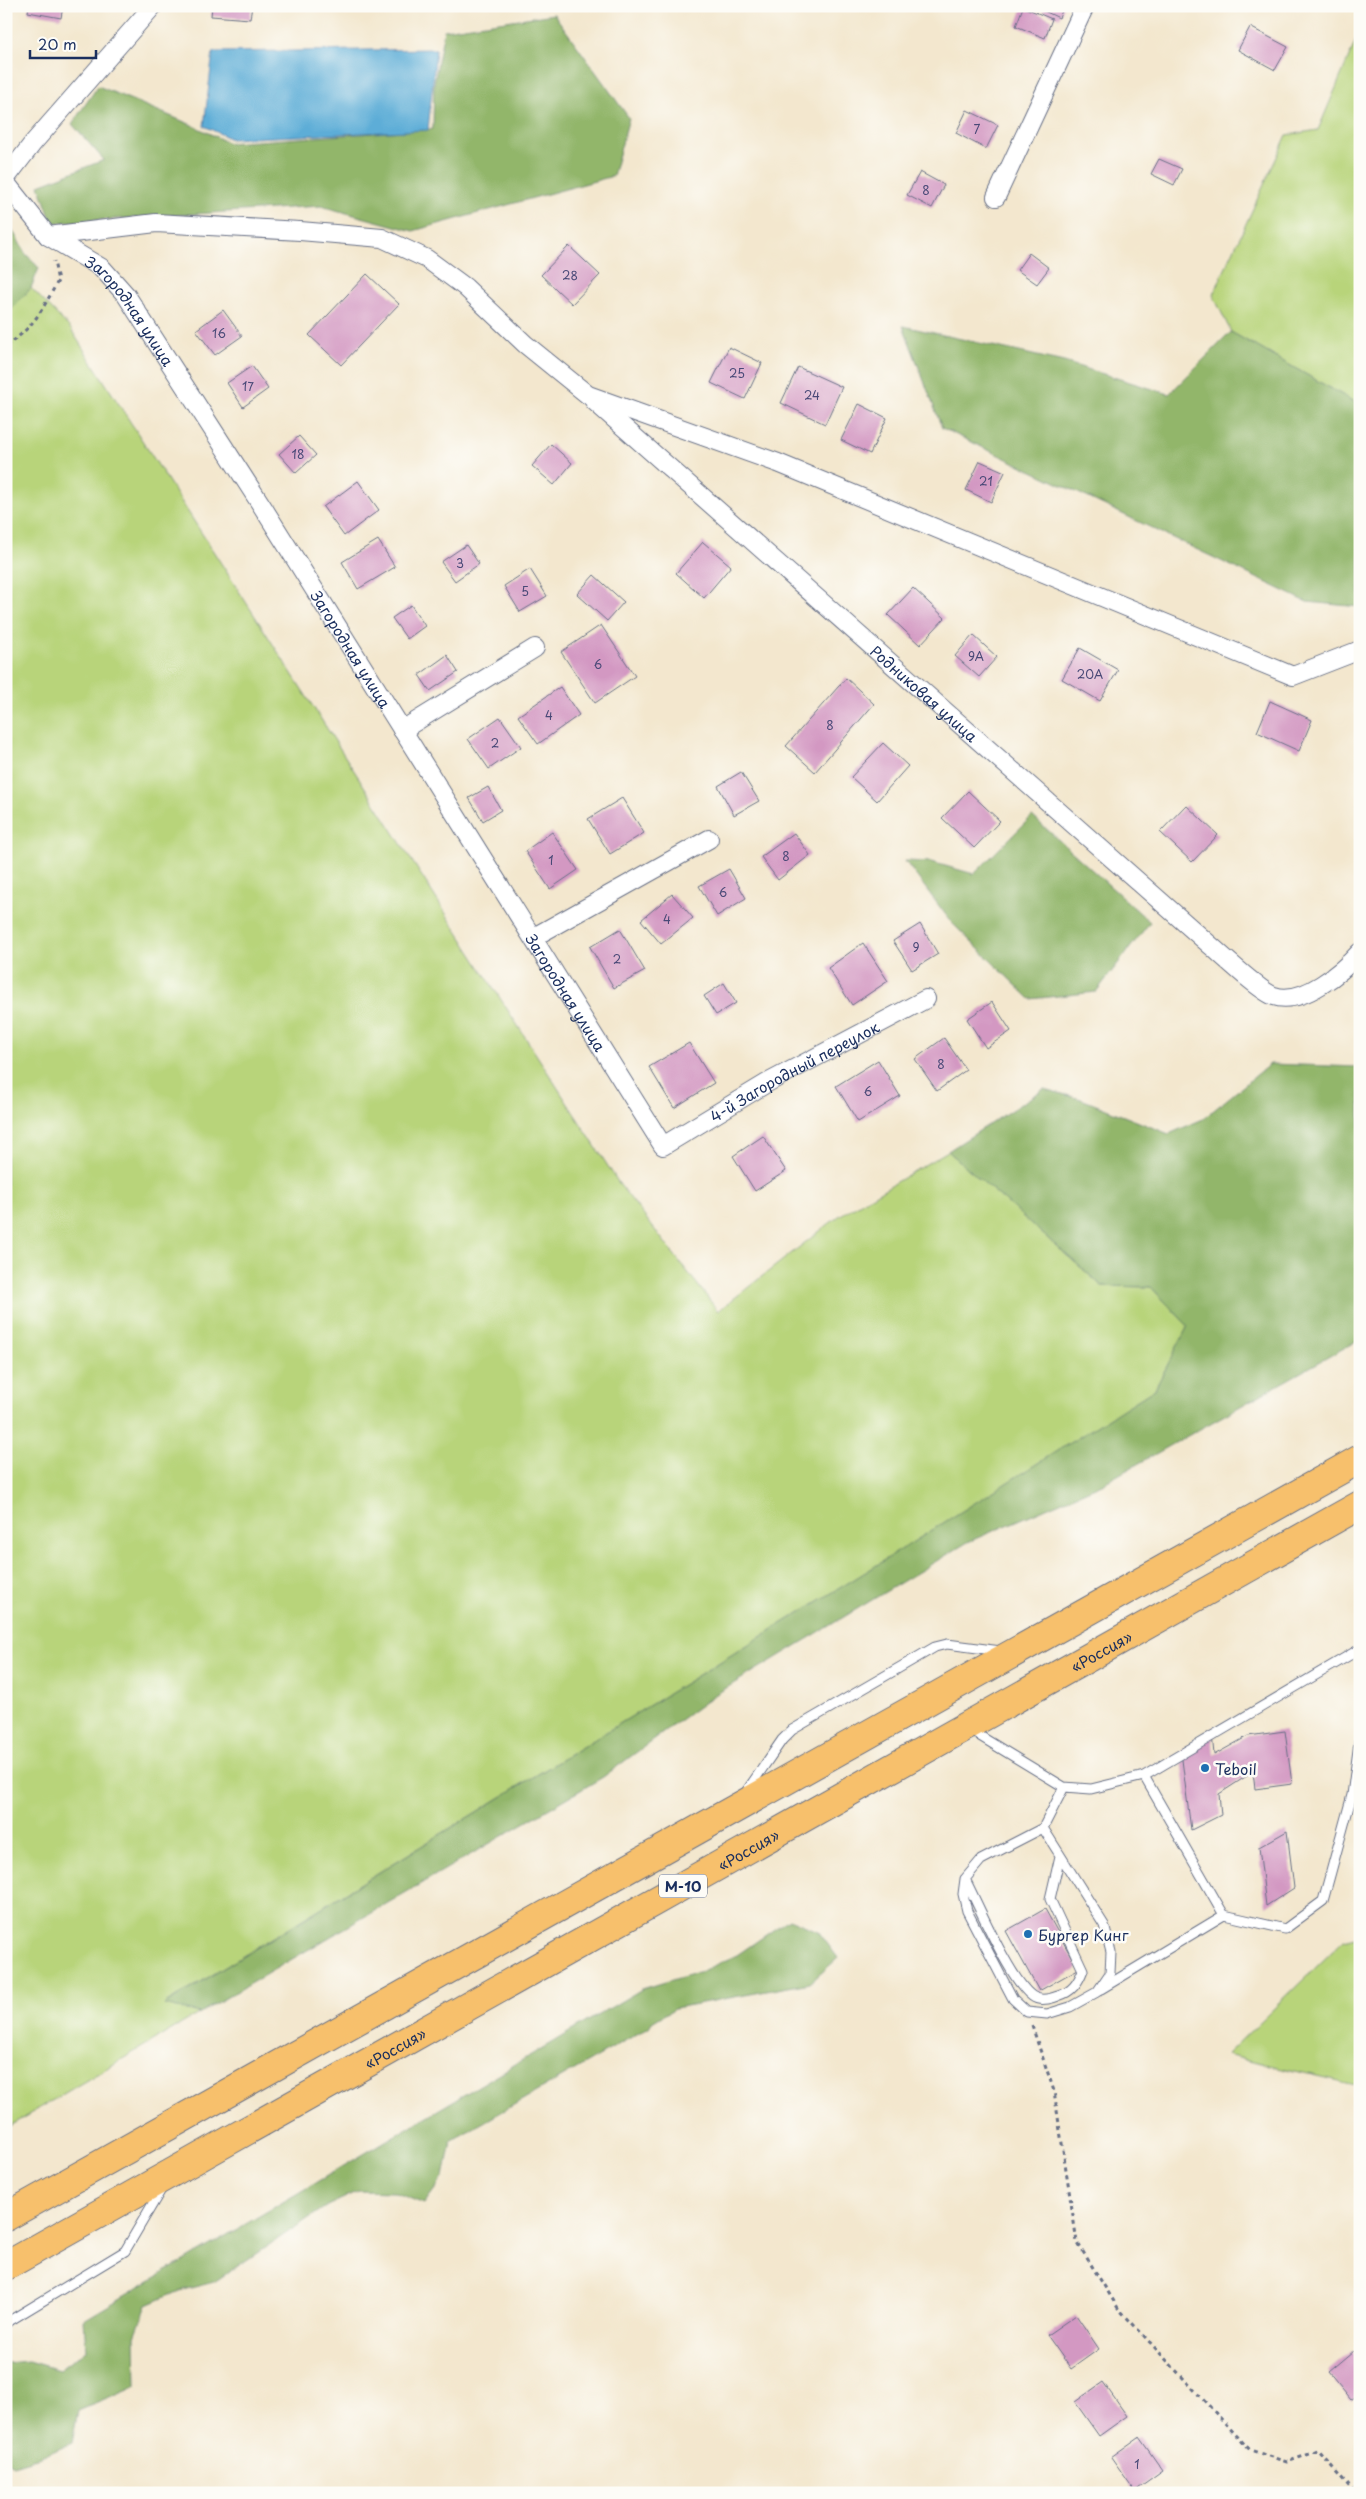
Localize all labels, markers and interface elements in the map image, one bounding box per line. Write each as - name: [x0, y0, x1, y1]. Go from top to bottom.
- scale bar: [30, 28, 96, 60]
- text: 20 m: [38, 32, 77, 55]
- house number: 7: [974, 120, 981, 138]
- house number: 8: [922, 181, 930, 199]
- street label: Загородная улица: [82, 249, 180, 371]
- house number: 28: [562, 266, 578, 284]
- house number: 16: [212, 324, 226, 342]
- house number: 25: [729, 364, 745, 382]
- house number: 17: [242, 377, 254, 395]
- house number: 24: [804, 386, 820, 404]
- house number: 18: [292, 445, 304, 463]
- house number: 21: [979, 472, 993, 490]
- house number: 3: [456, 554, 464, 572]
- house number: 5: [521, 582, 529, 600]
- street label: Загородная улица: [306, 585, 397, 713]
- street label: Родниковая улица: [866, 639, 984, 747]
- house number: 9А: [968, 647, 984, 665]
- house number: 6: [594, 655, 602, 673]
- house number: 20А: [1077, 665, 1103, 683]
- house number: 4: [545, 706, 553, 724]
- house number: 8: [826, 716, 834, 734]
- house number: 2: [491, 734, 499, 752]
- house number: 8: [782, 847, 790, 865]
- house number: 1: [548, 851, 554, 869]
- house number: 6: [719, 883, 727, 901]
- house number: 4: [663, 910, 671, 928]
- street label: Загородная улица: [521, 929, 612, 1056]
- house number: 9: [912, 938, 920, 956]
- house number: 2: [613, 950, 621, 968]
- street label: 4-й Загородный переулок: [705, 1014, 883, 1127]
- house number: 8: [937, 1055, 945, 1073]
- house number: 6: [864, 1082, 872, 1100]
- street label: «Россия»: [1066, 1624, 1136, 1677]
- place label: Teboil: [1215, 1757, 1257, 1780]
- marker: Teboil: [1199, 1762, 1211, 1774]
- street label: «Россия»: [713, 1822, 783, 1876]
- road number: М-10: [659, 1874, 707, 1898]
- place label: Бургер Кинг: [1038, 1923, 1129, 1946]
- marker: Бургер Кинг: [1022, 1928, 1034, 1940]
- street label: «Россия»: [360, 2021, 430, 2074]
- house number: 1: [1134, 2455, 1140, 2473]

